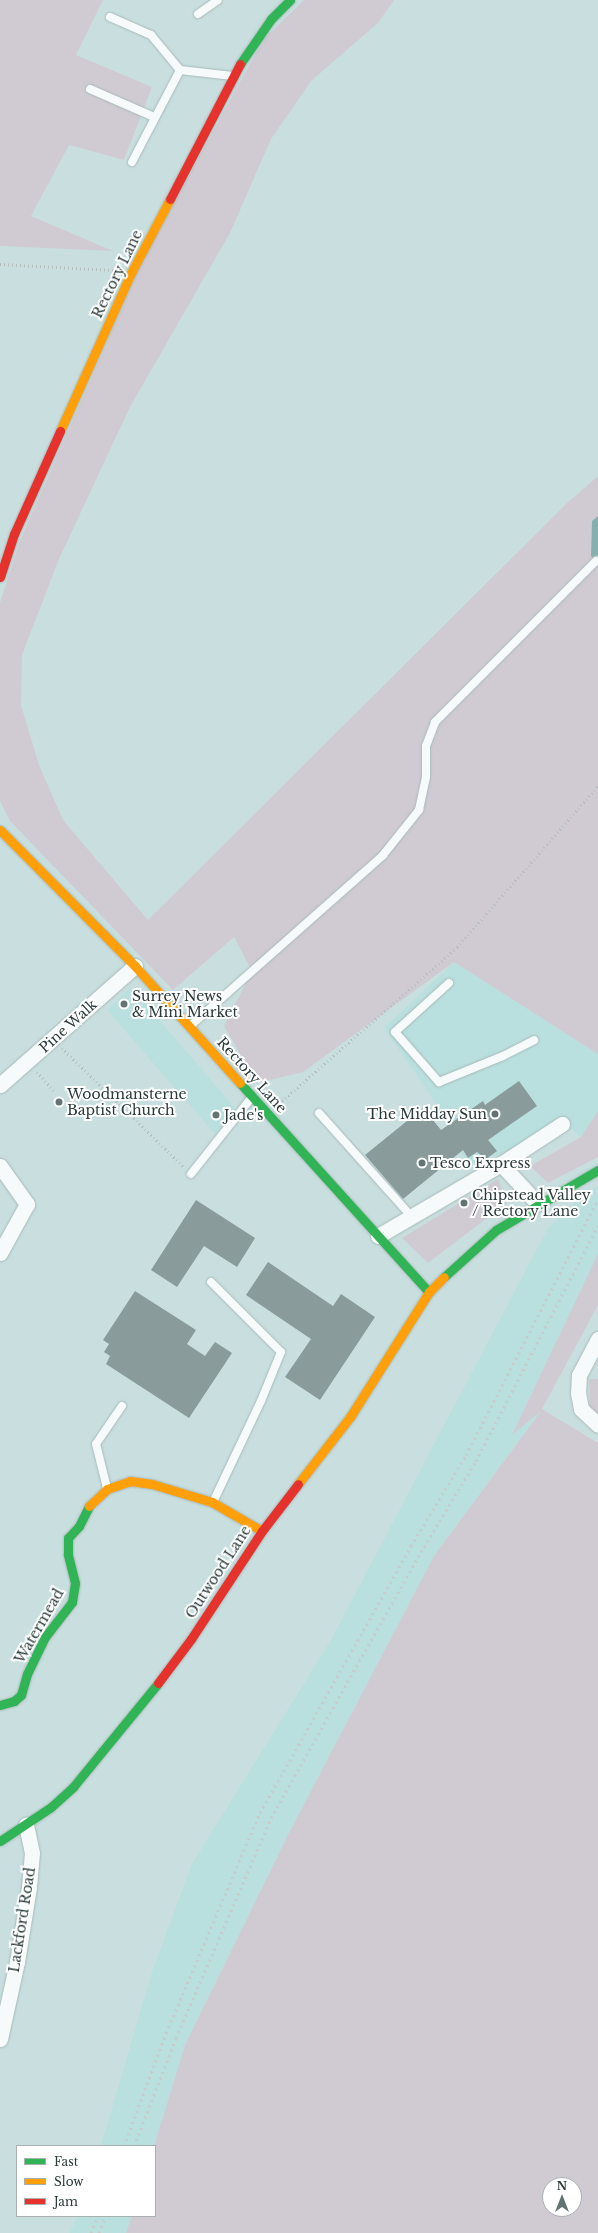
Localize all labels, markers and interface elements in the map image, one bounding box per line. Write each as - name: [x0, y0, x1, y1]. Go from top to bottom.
- street label: Rectory Lane: [88, 227, 146, 321]
- place label: Surrey News & Mini Market: [132, 988, 238, 1020]
- street label: Pine Walk: [36, 996, 100, 1056]
- marker: Surrey News & Mini Market: [119, 999, 129, 1009]
- street label: Rectory Lane: [214, 1034, 290, 1116]
- place label: Woodmansterne Baptist Church: [67, 1086, 187, 1118]
- marker: Woodmansterne Baptist Church: [54, 1097, 64, 1107]
- place label: The Midday Sun: [367, 1106, 487, 1122]
- place label: Jade's: [224, 1107, 263, 1123]
- marker: The Midday Sun: [490, 1109, 500, 1119]
- marker: Jade's: [211, 1110, 221, 1120]
- place label: Tesco Express: [430, 1155, 530, 1171]
- marker: Tesco Express: [417, 1158, 427, 1168]
- place label: Chipstead Valley / Rectory Lane: [472, 1187, 591, 1220]
- marker: Chipstead Valley / Rectory Lane: [459, 1198, 469, 1208]
- street label: Outwood Lane: [182, 1523, 254, 1621]
- street label: Watermead: [11, 1586, 67, 1666]
- street label: Lackford Road: [5, 1866, 39, 1974]
- legend: [16, 2145, 156, 2217]
- text: Fast: [54, 2154, 78, 2169]
- text: Slow: [54, 2174, 83, 2189]
- north arrow: [542, 2177, 582, 2217]
- text: N: [557, 2179, 567, 2193]
- text: Jam: [54, 2194, 78, 2209]

